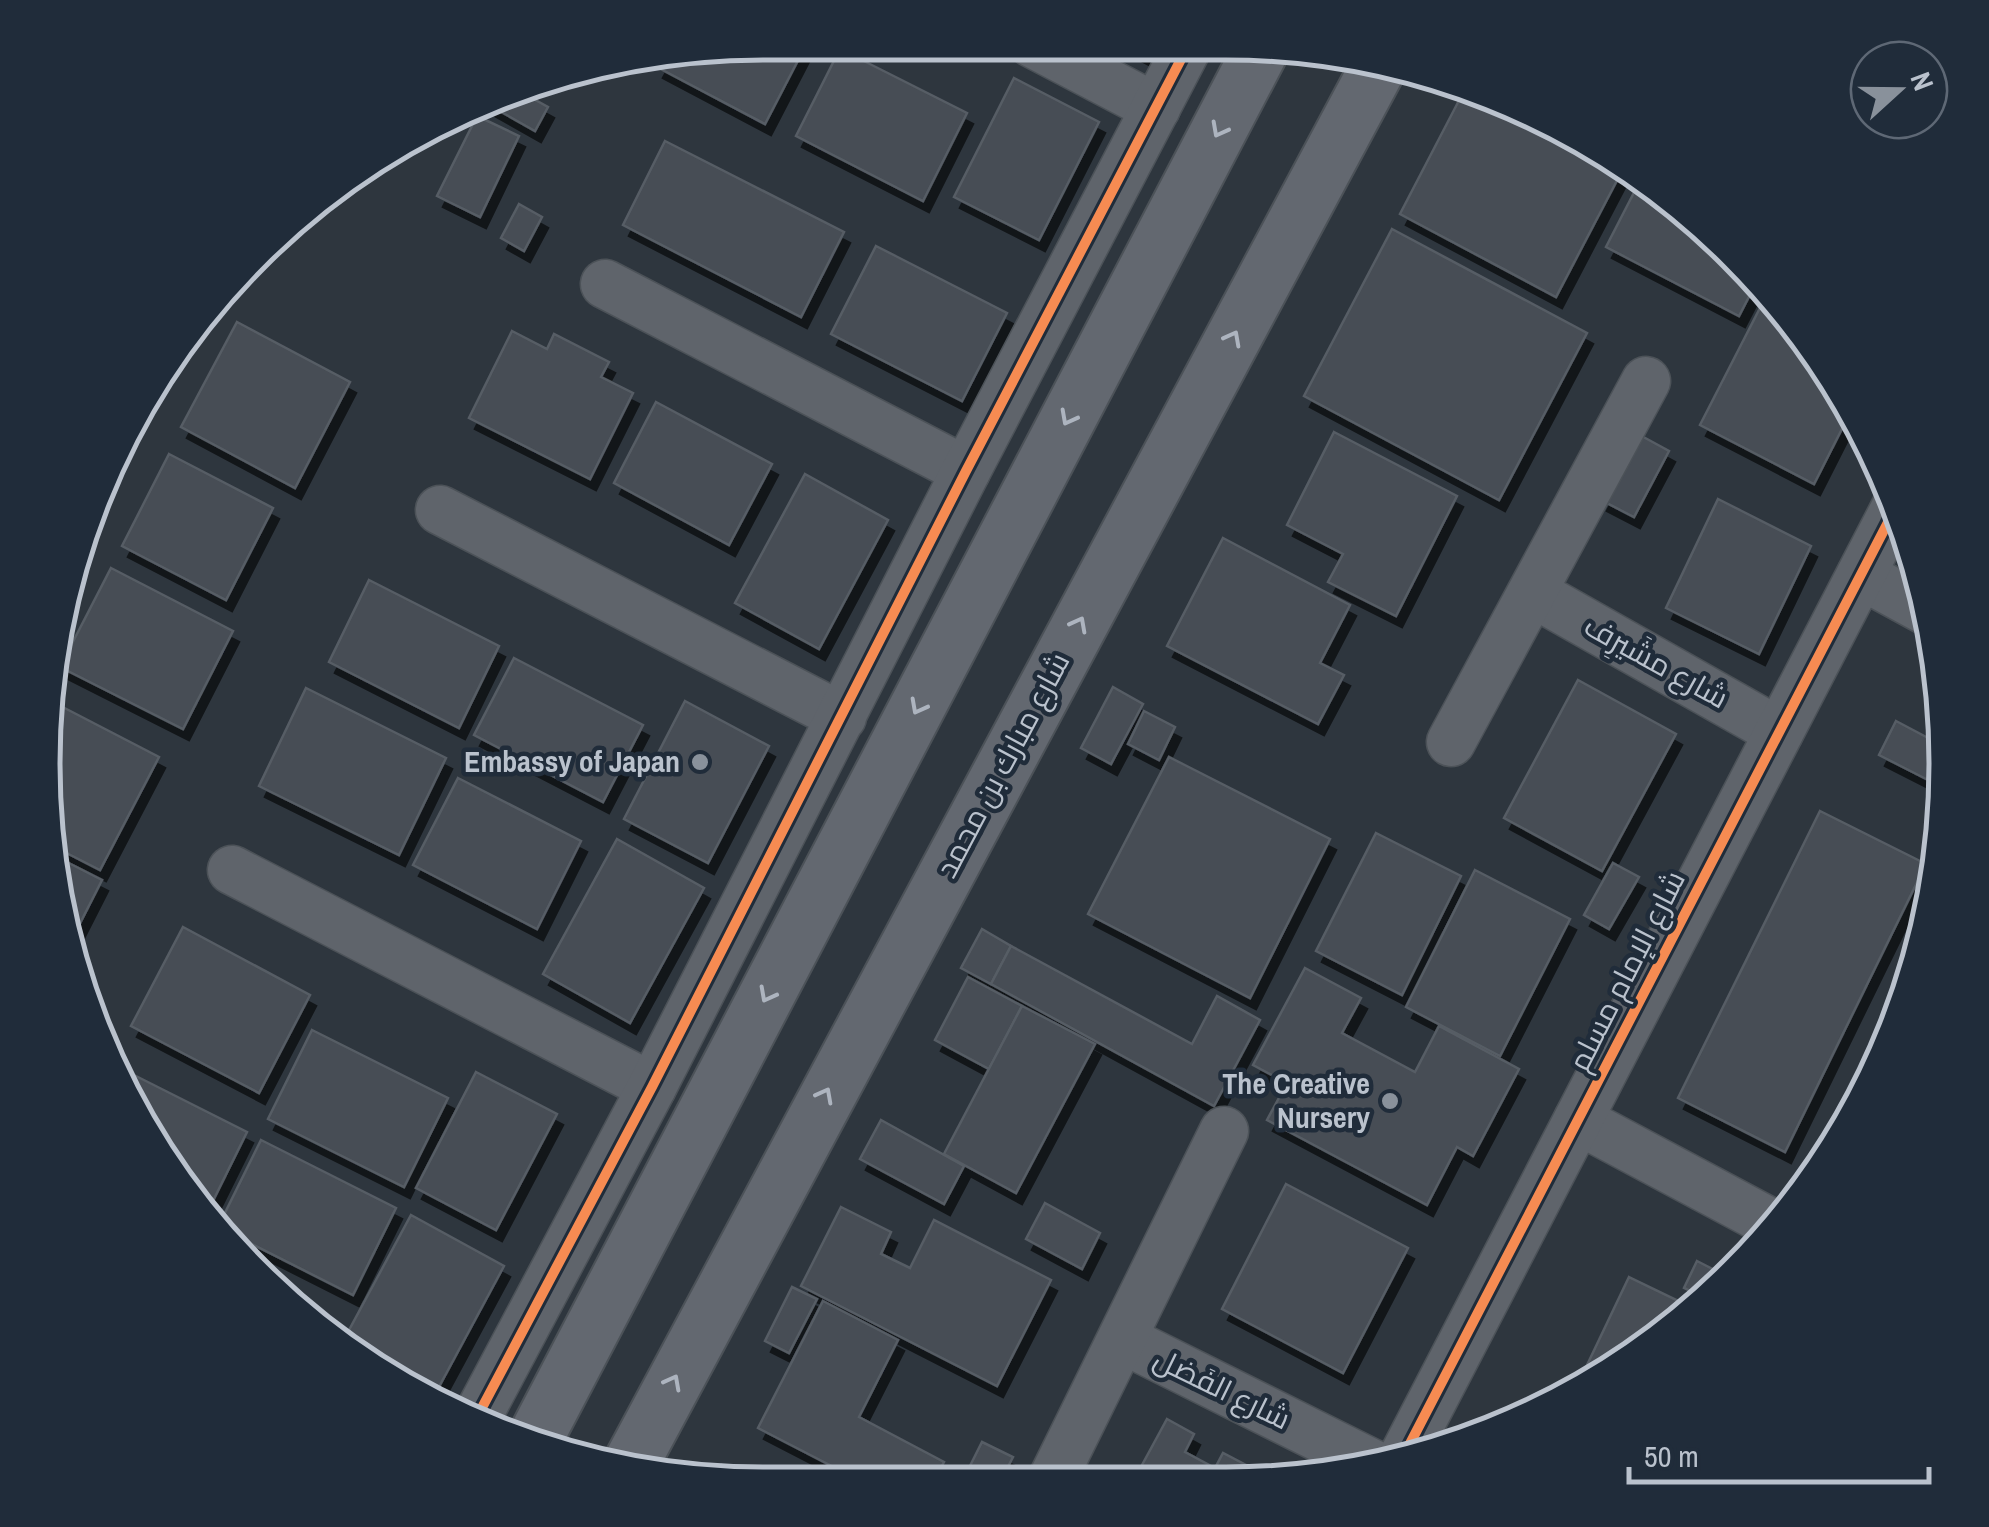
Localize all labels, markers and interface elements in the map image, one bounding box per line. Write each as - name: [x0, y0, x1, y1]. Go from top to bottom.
- north arrow: [1849, 40, 1949, 140]
- text: N: [1902, 66, 1943, 96]
- one-way arrow: [1212, 120, 1231, 138]
- one-way arrow: [1220, 330, 1240, 348]
- one-way arrow: [1061, 408, 1080, 426]
- street label: شارع مشَيرِف: [1576, 605, 1736, 719]
- one-way arrow: [1066, 616, 1086, 634]
- street label: شارع مبارك بن محمد: [926, 645, 1079, 885]
- one-way arrow: [911, 696, 930, 714]
- place label: Embassy of Japan: [464, 741, 680, 781]
- marker: Embassy of Japan: [689, 751, 711, 773]
- street label: شارع الإمام مسلم: [1558, 863, 1695, 1078]
- one-way arrow: [760, 984, 779, 1002]
- place label: The Creative Nursery: [1222, 1063, 1370, 1137]
- one-way arrow: [813, 1088, 833, 1106]
- marker: The Creative Nursery: [1379, 1090, 1401, 1112]
- street label: شارع الفَضل: [1147, 1338, 1297, 1439]
- one-way arrow: [661, 1375, 680, 1393]
- scale bar: [1629, 1422, 1929, 1484]
- text: 50 m: [1644, 1436, 1699, 1476]

